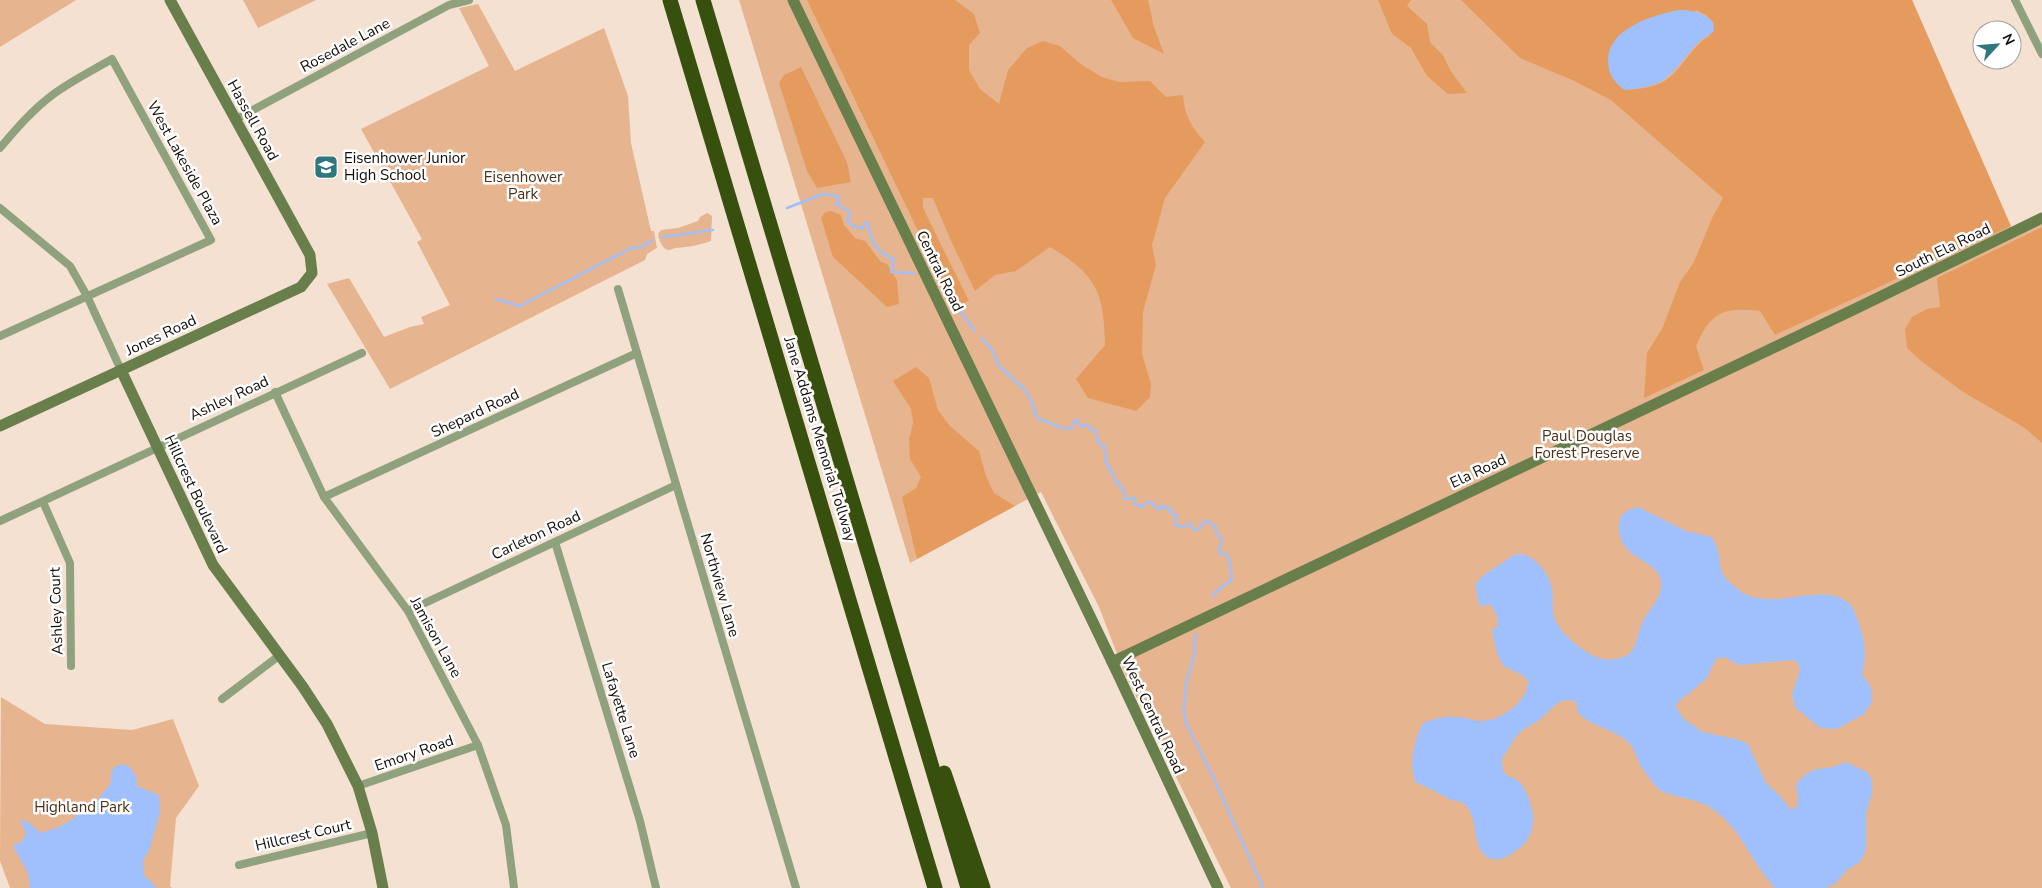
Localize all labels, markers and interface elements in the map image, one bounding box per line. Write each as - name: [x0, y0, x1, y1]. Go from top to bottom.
- street label: Rosedale Lane: [297, 13, 393, 77]
- north arrow: [1972, 20, 2022, 70]
- text: N: [1997, 31, 2019, 48]
- street label: Hassell Road: [223, 76, 283, 164]
- street label: West Lakeside Plaza: [143, 97, 227, 229]
- place label: Eisenhower Junior High School: [344, 148, 466, 185]
- school or university icon: Eisenhower Junior High School: [313, 154, 339, 180]
- park label: Eisenhower Park: [484, 167, 563, 204]
- street label: South Ela Road: [1892, 218, 1994, 282]
- street label: Central Road: [912, 227, 968, 315]
- street label: Jones Road: [122, 310, 200, 360]
- street label: Jane Addams Memorial Tollway: [779, 333, 861, 544]
- street label: Ashley Road: [186, 371, 272, 425]
- street label: Shepard Road: [428, 384, 522, 442]
- park label: Paul Douglas Forest Preserve: [1535, 426, 1640, 463]
- street label: Hillcrest Boulevard: [160, 431, 232, 557]
- street label: Ela Road: [1447, 449, 1509, 493]
- street label: Carleton Road: [488, 506, 584, 564]
- street label: Northview Lane: [696, 531, 744, 639]
- street label: Ashley Court: [44, 566, 68, 655]
- street label: Jamison Lane: [405, 592, 466, 681]
- street label: West Central Road: [1117, 653, 1189, 777]
- street label: Lafayette Lane: [597, 660, 645, 760]
- street label: Emory Road: [372, 730, 456, 776]
- park label: Highland Park: [34, 797, 130, 817]
- street label: Hillcrest Court: [253, 814, 353, 856]

